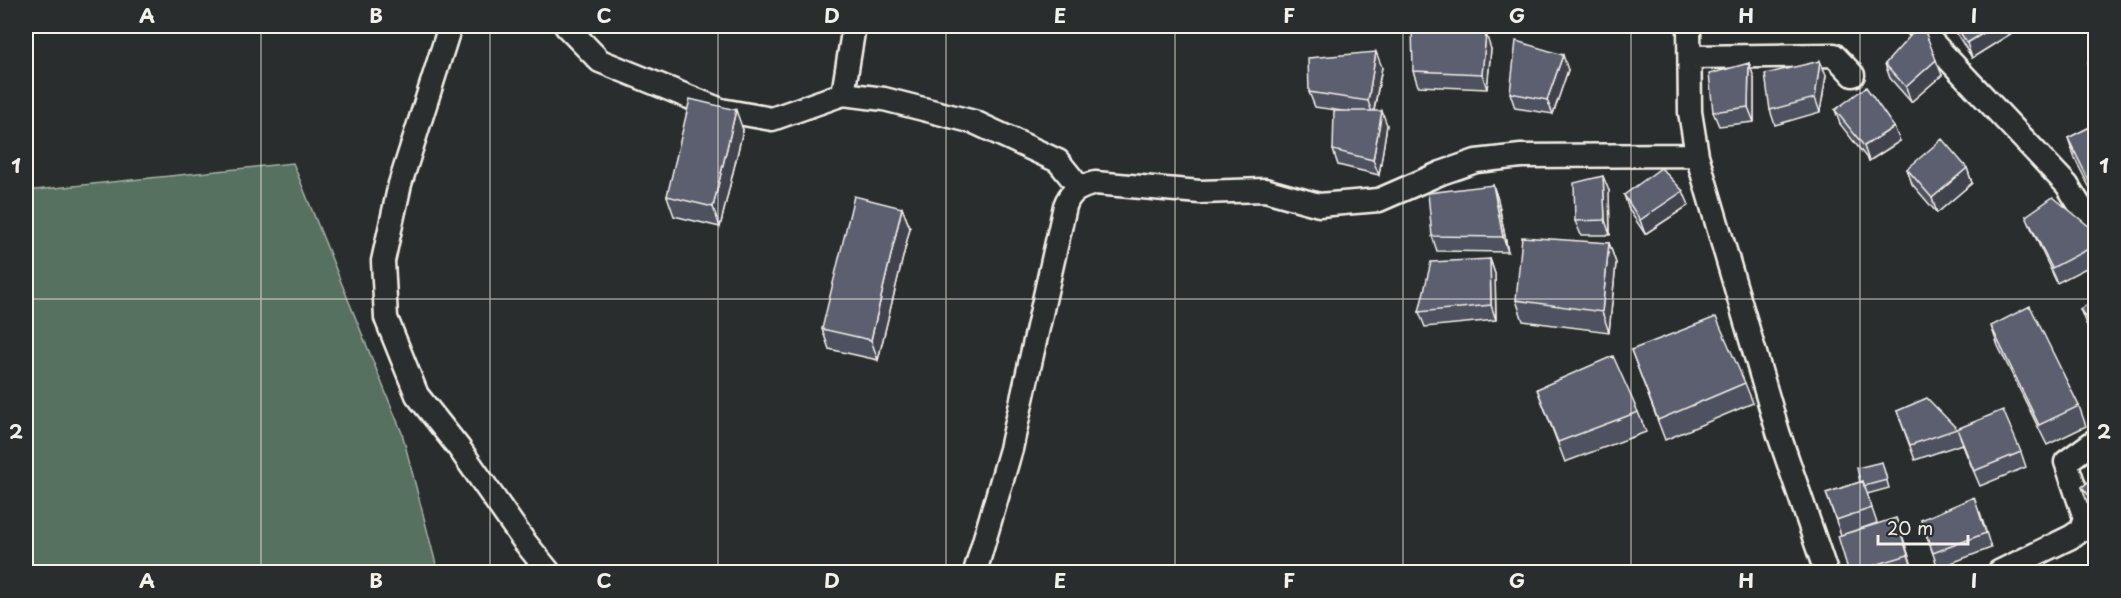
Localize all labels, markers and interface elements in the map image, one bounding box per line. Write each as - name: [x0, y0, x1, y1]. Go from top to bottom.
- text: A: [139, 0, 155, 30]
- text: B: [369, 0, 383, 30]
- text: C: [596, 0, 612, 30]
- text: D: [824, 0, 840, 30]
- text: E: [1054, 0, 1066, 30]
- text: F: [1283, 0, 1295, 30]
- text: G: [1509, 0, 1525, 30]
- text: H: [1738, 0, 1754, 30]
- text: I: [1971, 0, 1977, 30]
- text: 1: [11, 150, 21, 180]
- text: 1: [2099, 150, 2109, 180]
- text: 2: [9, 416, 23, 446]
- text: 2: [2097, 416, 2111, 446]
- scale bar: [1878, 508, 1968, 546]
- text: 20 m: [1887, 514, 1933, 541]
- text: A: [139, 565, 155, 595]
- text: B: [369, 565, 383, 595]
- text: C: [596, 565, 612, 595]
- text: D: [824, 565, 840, 595]
- text: E: [1054, 565, 1066, 595]
- text: F: [1283, 565, 1295, 595]
- text: G: [1509, 565, 1525, 595]
- text: H: [1738, 565, 1754, 595]
- text: I: [1971, 565, 1977, 595]

